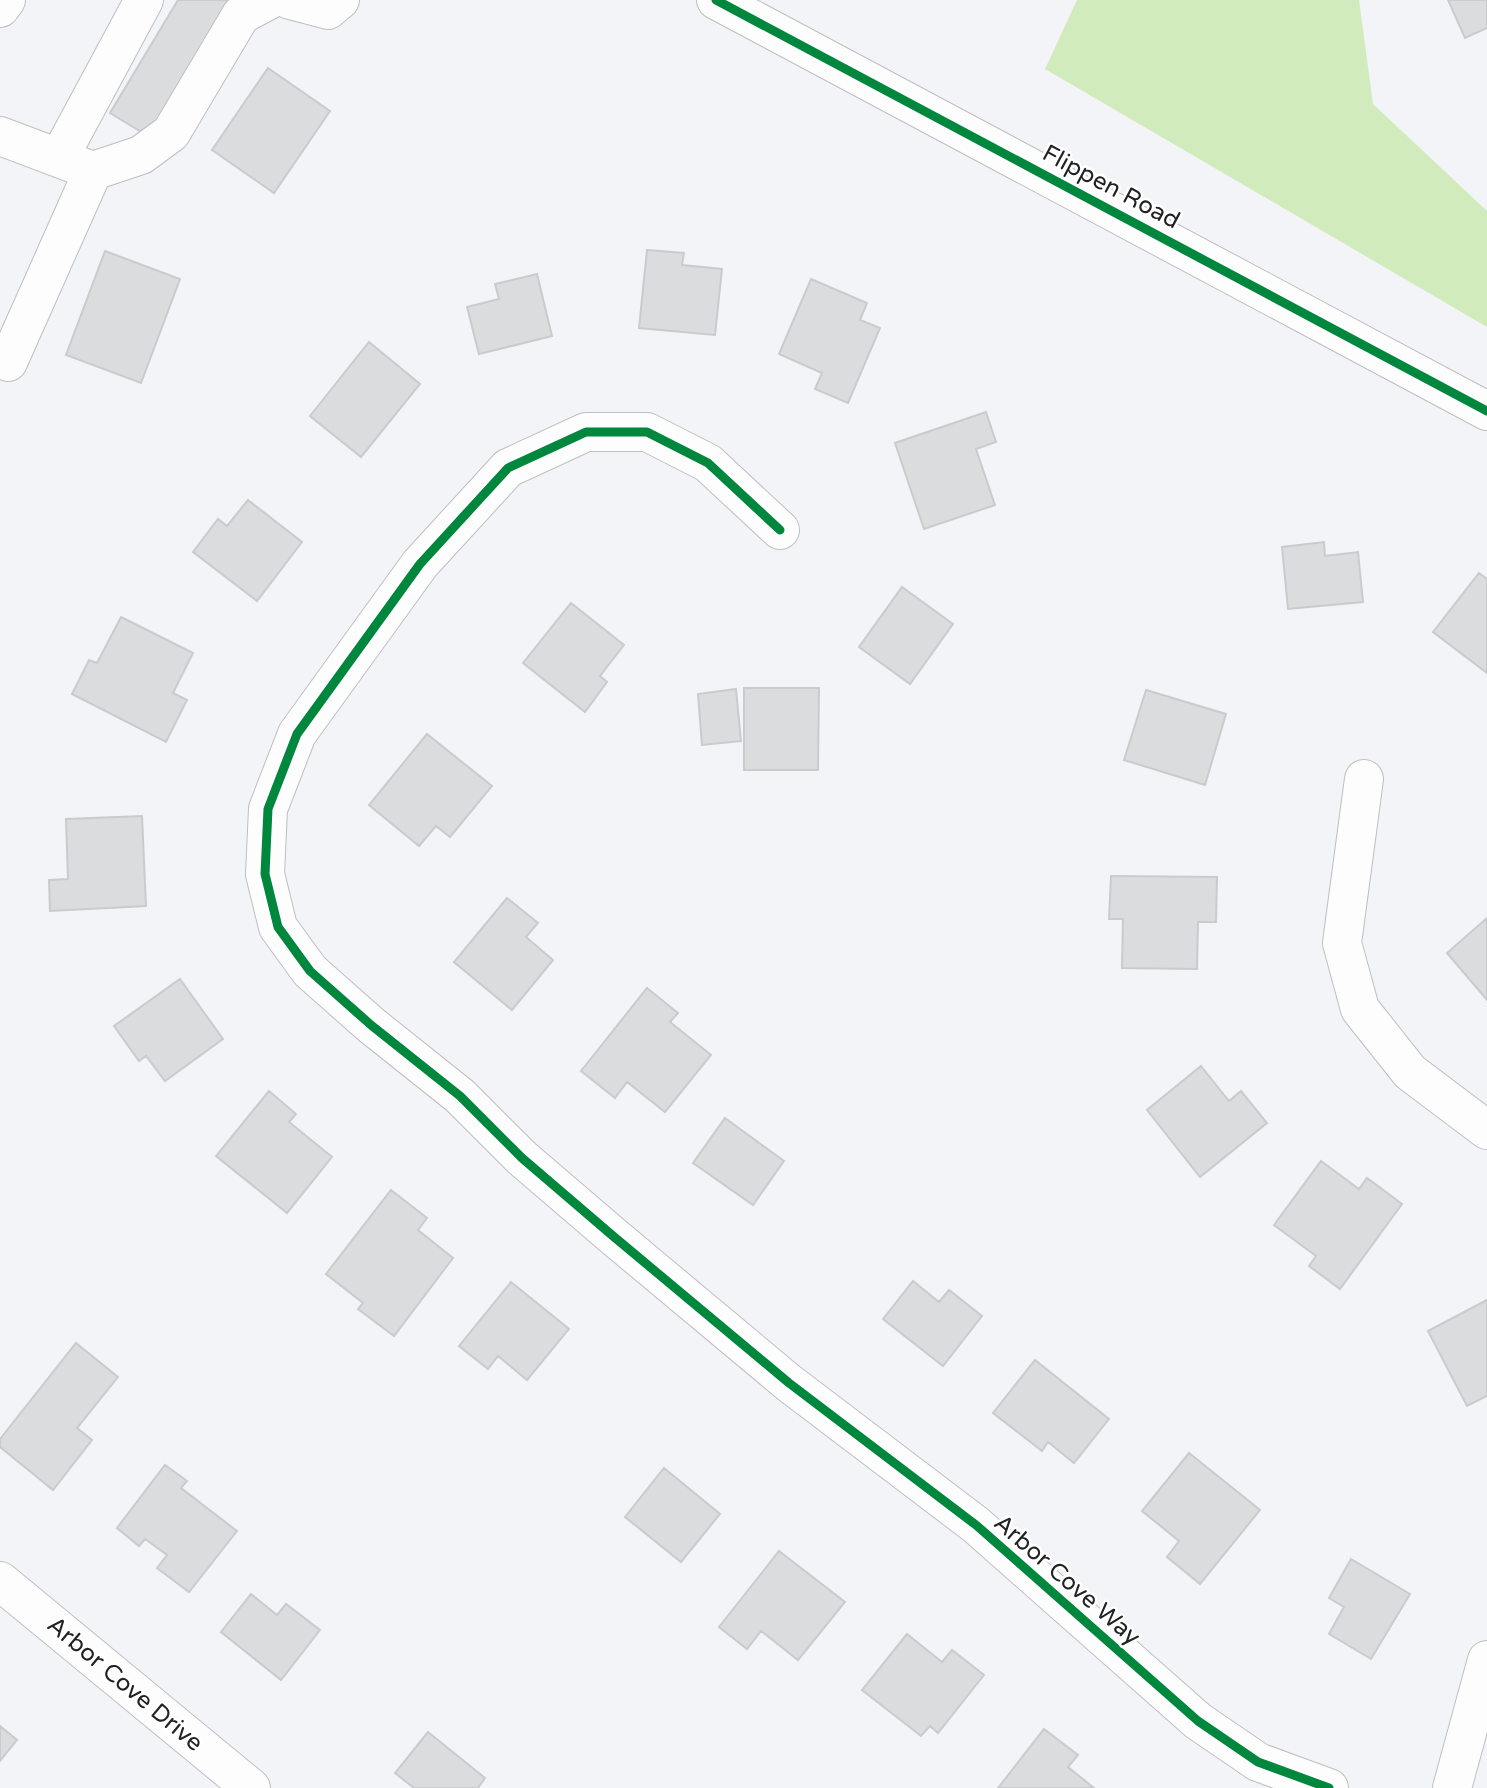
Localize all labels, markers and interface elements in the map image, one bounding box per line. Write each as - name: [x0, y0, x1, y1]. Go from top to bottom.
- street label: Flippen Road: [1037, 139, 1185, 235]
- street label: Arbor Cove Way: [988, 1508, 1146, 1652]
- street label: Arbor Cove Drive: [41, 1610, 209, 1758]

